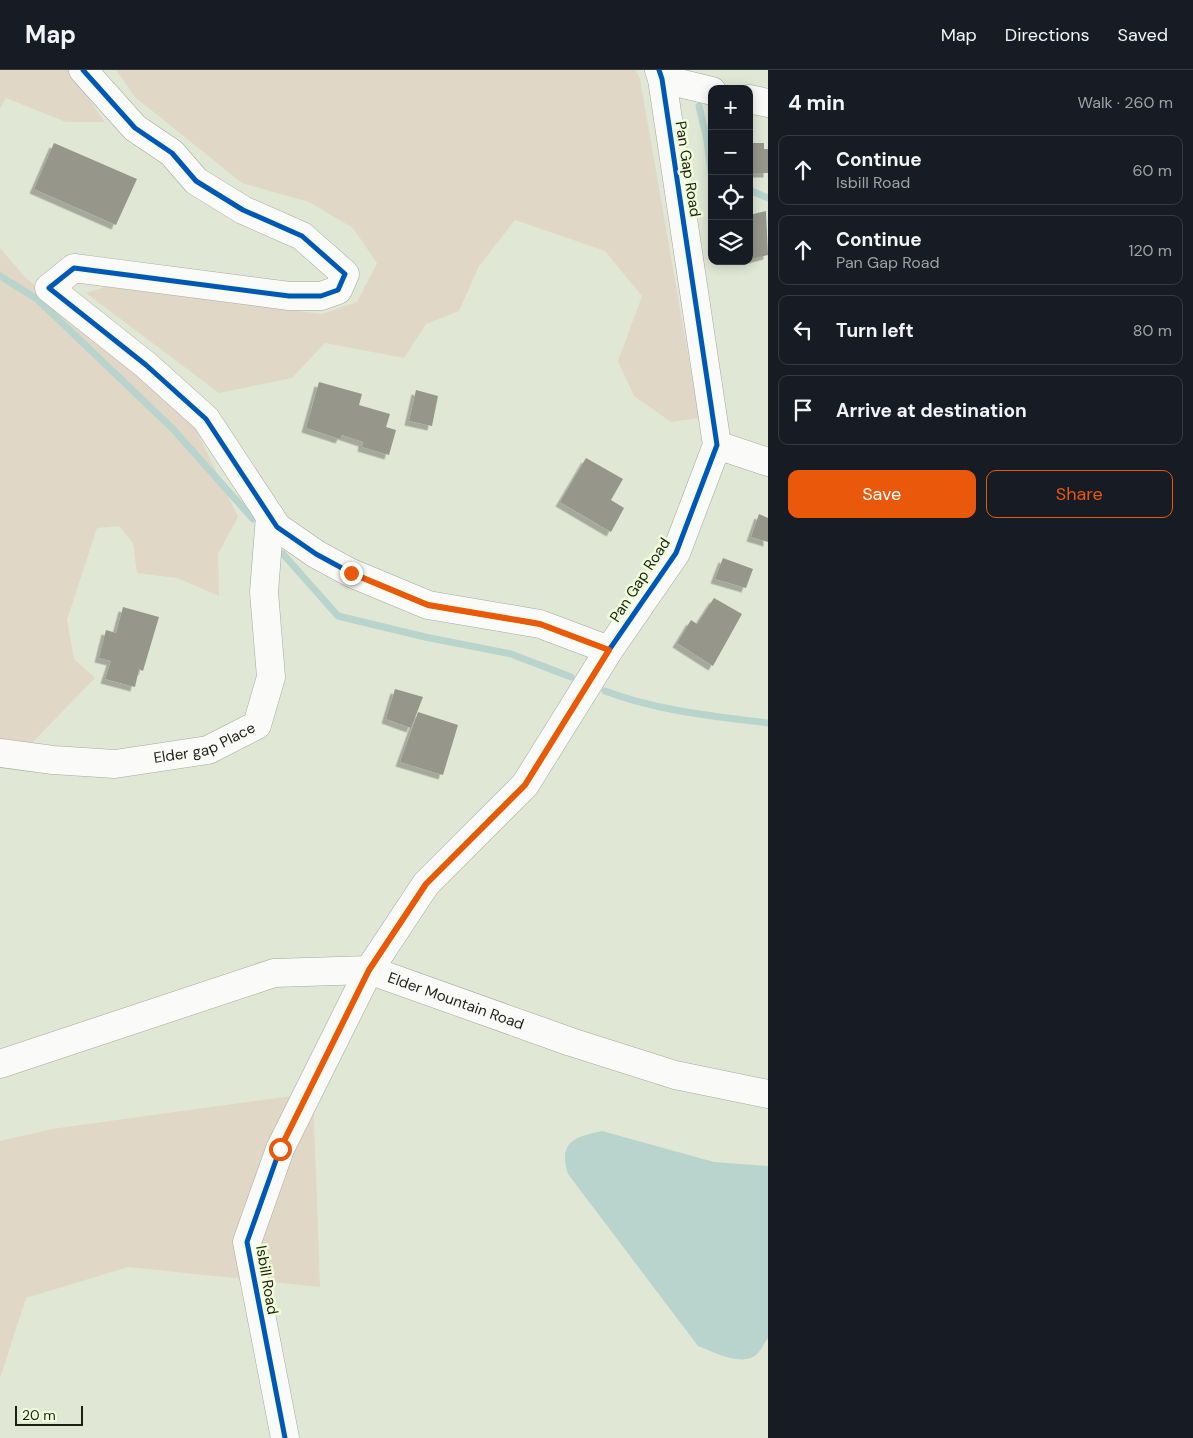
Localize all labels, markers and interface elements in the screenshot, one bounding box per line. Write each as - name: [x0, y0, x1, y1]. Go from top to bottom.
- text: Map: [25, 19, 76, 50]
- text: Map: [941, 23, 977, 47]
- text: Directions: [1005, 23, 1090, 47]
- text: Saved: [1118, 23, 1168, 47]
- map controls: [708, 85, 753, 265]
- button: +: [708, 85, 753, 130]
- text: 4 min: [788, 89, 845, 117]
- text: Walk · 260 m: [1078, 92, 1173, 113]
- street label: Pan Gap Road: [671, 120, 705, 218]
- button: −: [708, 130, 753, 175]
- text: Continue: [836, 147, 922, 172]
- icon: ahead: [789, 156, 817, 184]
- text: 60 m: [1132, 160, 1172, 181]
- text: Isbill Road: [836, 172, 910, 193]
- button: locate: [708, 175, 753, 220]
- button: layers: [708, 220, 753, 265]
- text: Continue: [836, 227, 922, 252]
- icon: ahead: [789, 236, 817, 264]
- text: 120 m: [1128, 240, 1172, 261]
- text: Pan Gap Road: [836, 252, 939, 273]
- icon: left: [789, 316, 817, 344]
- text: Turn left: [836, 318, 914, 343]
- text: 80 m: [1133, 320, 1172, 341]
- icon: arrive: [789, 396, 817, 424]
- text: Arrive at destination: [836, 398, 1027, 423]
- button: Save: [788, 470, 976, 518]
- button: Share: [986, 470, 1173, 518]
- street label: Pan Gap Road: [605, 534, 675, 626]
- route end: [340, 562, 363, 585]
- street label: Elder gap Place: [152, 718, 259, 768]
- street label: Elder Mountain Road: [385, 967, 527, 1034]
- route start: [269, 1138, 292, 1161]
- street label: Isbill Road: [251, 1244, 283, 1316]
- scale bar: [15, 1403, 82, 1426]
- text: 20 m: [22, 1406, 56, 1424]

